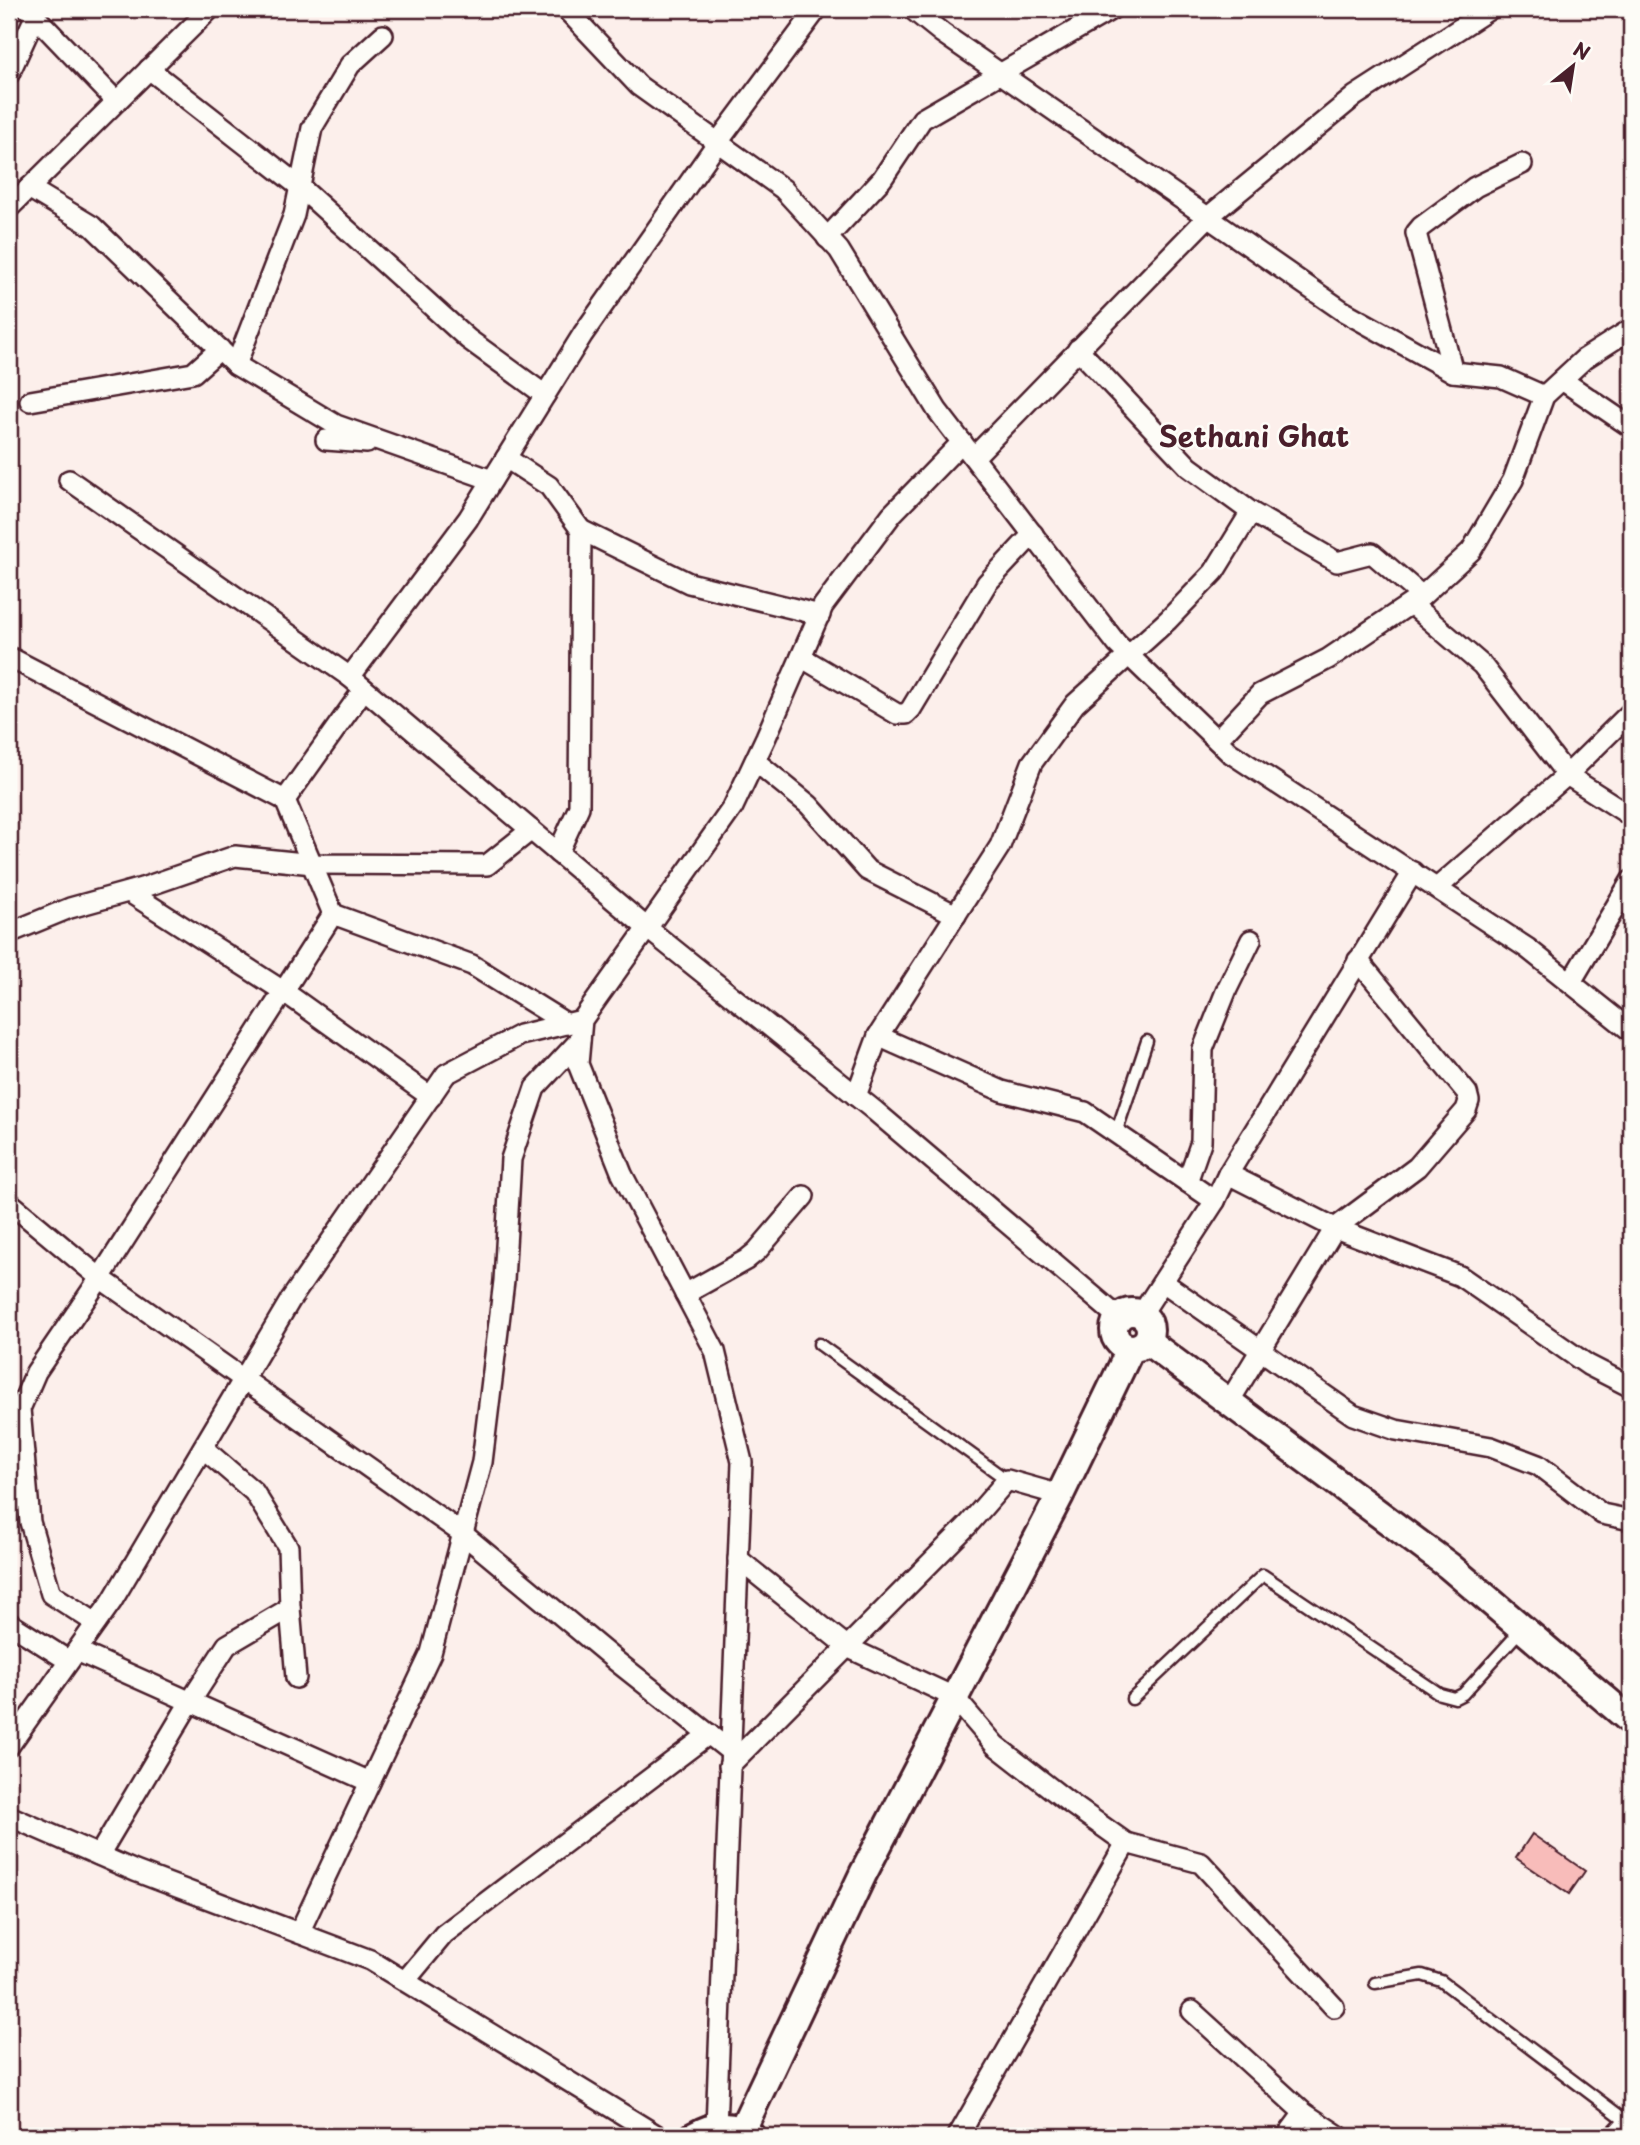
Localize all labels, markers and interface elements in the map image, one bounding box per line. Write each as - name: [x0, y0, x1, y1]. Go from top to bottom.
- north arrow: [1538, 32, 1608, 102]
- text: N: [1568, 35, 1596, 66]
- district label: Sethani Ghat: [1159, 414, 1349, 457]

